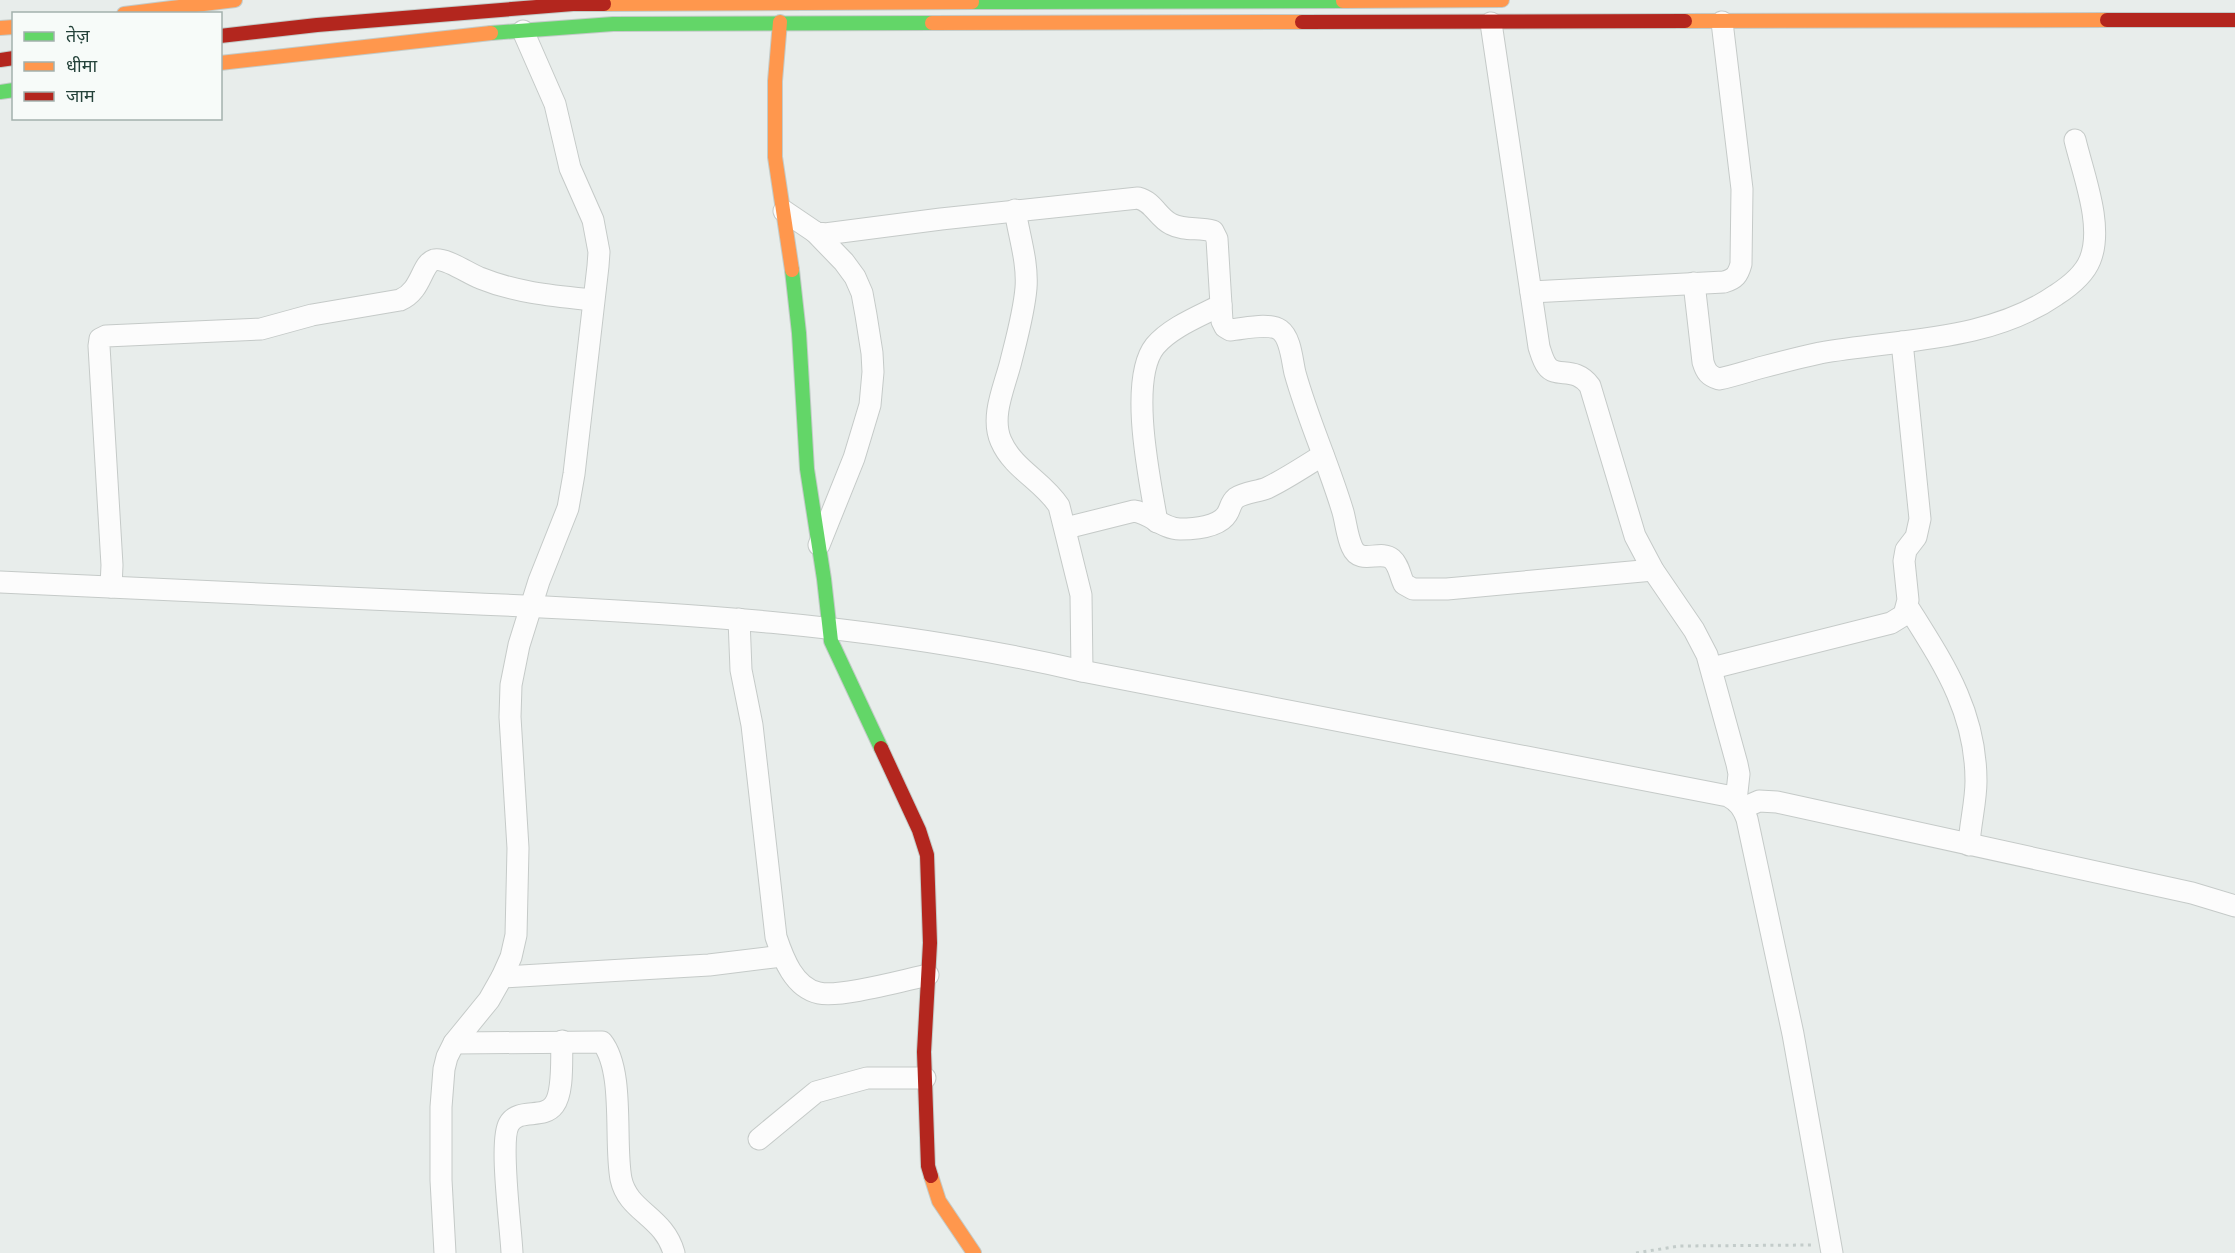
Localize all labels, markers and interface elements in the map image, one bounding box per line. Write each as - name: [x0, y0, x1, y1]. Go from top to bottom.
- legend: [12, 12, 222, 120]
- text: तेज़: [66, 25, 90, 46]
- text: धीमा: [66, 55, 97, 76]
- text: जाम: [66, 85, 96, 106]

